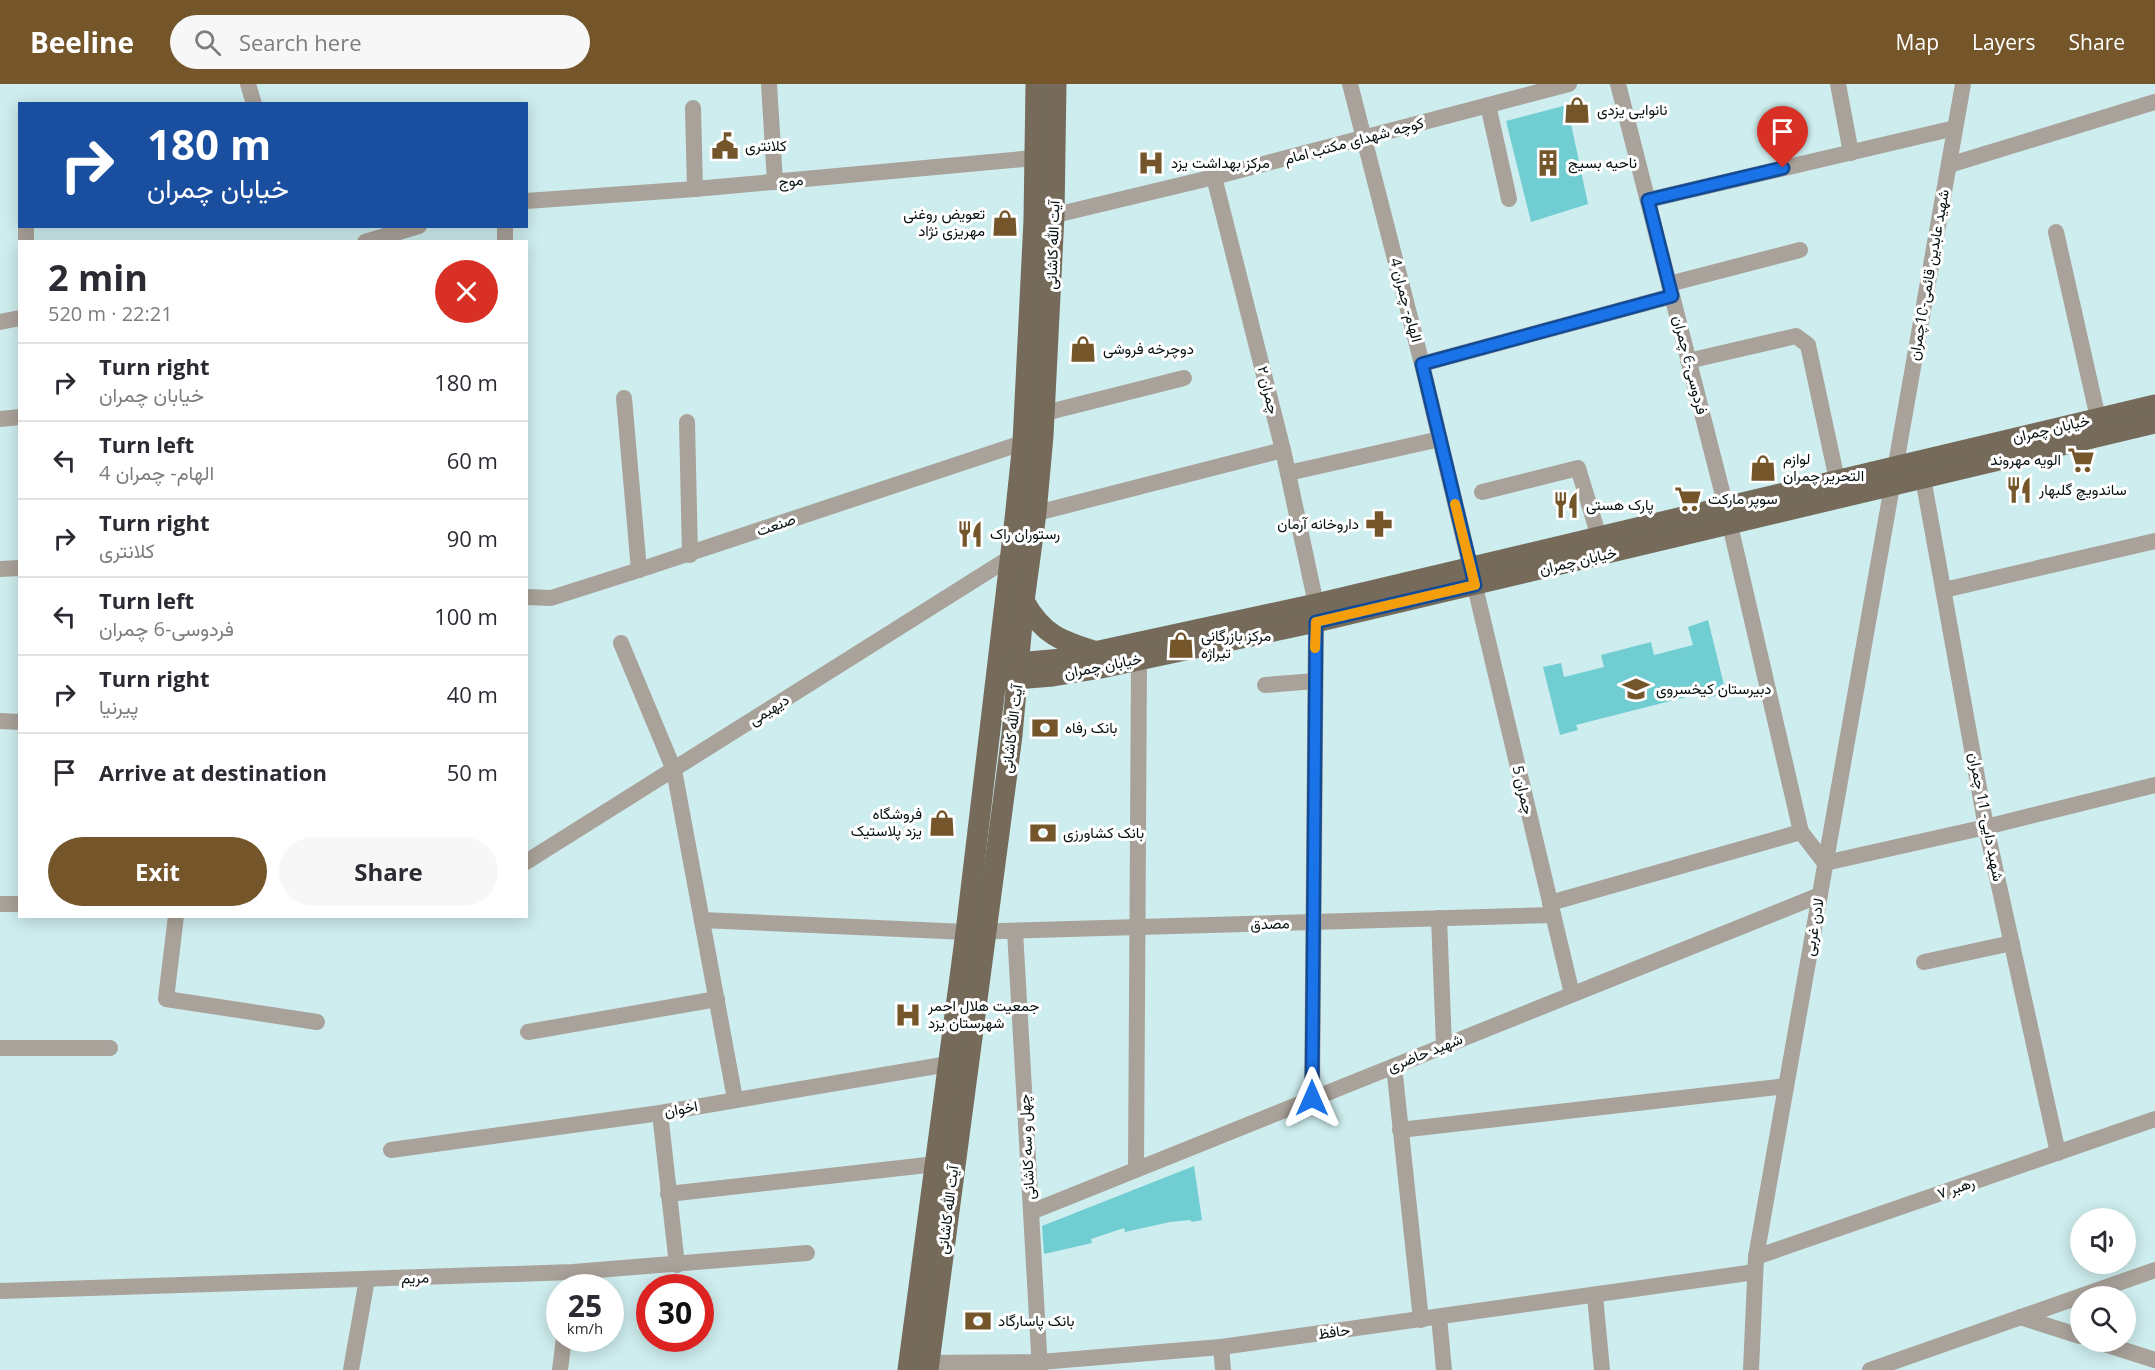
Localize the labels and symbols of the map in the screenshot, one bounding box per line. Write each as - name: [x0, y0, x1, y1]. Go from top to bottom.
- shop icon: نانوایی یزدی: [1562, 95, 1592, 125]
- place label: نانوایی یزدی: [1597, 99, 1668, 120]
- pin: [1757, 106, 1808, 168]
- street label: کوچه شهدای مکتب امام: [1282, 112, 1426, 169]
- public building icon: کلانتری: [710, 131, 740, 161]
- place label: کلانتری: [745, 135, 787, 156]
- hospital icon: مرکز بهداشت یزد: [1136, 148, 1166, 178]
- building icon: ناحیه بسیج: [1533, 148, 1563, 178]
- place label: مرکز بهداشت یزد: [1171, 152, 1270, 172]
- place label: ناحیه بسیج: [1568, 152, 1637, 174]
- street label: موج: [778, 169, 804, 193]
- street label: شهید عابدین قائمی-10چمران: [1903, 187, 1954, 362]
- street label: آیت الله کاشانی: [1040, 199, 1065, 290]
- place label: تعویض روغنی مهریزی نژاد: [903, 203, 985, 241]
- shop icon: تعویض روغنی مهریزی نژاد: [990, 208, 1020, 238]
- street label: الهام- چمران 4: [1385, 255, 1428, 344]
- street label: فردوسی-6 چمران: [1668, 313, 1713, 417]
- shop icon: دوچرخه فروشی: [1068, 334, 1098, 364]
- place label: دوچرخه فروشی: [1103, 338, 1194, 359]
- street label: چمران ۲: [1252, 364, 1285, 416]
- street label: خیابان چمران: [2010, 409, 2092, 448]
- supermarket icon: الویه مهروند: [2066, 445, 2096, 475]
- place label: لوازم التحریر چمران: [1783, 448, 1864, 486]
- place label: الویه مهروند: [1990, 449, 2061, 469]
- shop icon: لوازم التحریر چمران: [1748, 453, 1778, 483]
- restaurant icon: ساندویچ گلبهار: [2004, 475, 2034, 505]
- place label: ساندویچ گلبهار: [2038, 479, 2127, 501]
- supermarket icon: سوپر مارکت: [1673, 484, 1703, 514]
- place label: سوپر مارکت: [1708, 488, 1778, 509]
- restaurant icon: پارک هستی: [1551, 490, 1581, 520]
- place label: پارک هستی: [1586, 494, 1654, 515]
- street label: صنعت: [753, 508, 798, 540]
- pharmacy icon: داروخانه آرمان: [1364, 509, 1394, 539]
- place label: داروخانه آرمان: [1277, 513, 1359, 533]
- restaurant icon: رستوران راک: [955, 519, 985, 549]
- place label: رستوران راک: [990, 523, 1060, 543]
- street label: خیابان چمران: [1537, 541, 1619, 580]
- place label: مرکز بازرگانی تیراژه: [1201, 625, 1271, 662]
- shop icon: مرکز بازرگانی تیراژه: [1166, 630, 1196, 660]
- street label: خیابان چمران: [1062, 648, 1144, 683]
- school or university icon: دبیرستان کیخسروی: [1621, 674, 1651, 704]
- place label: دبیرستان کیخسروی: [1656, 678, 1772, 699]
- street label: آیت الله کاشانی: [996, 682, 1028, 774]
- street label: دیهیمی: [744, 689, 793, 730]
- bank icon: بانک رفاه: [1030, 713, 1060, 743]
- place label: بانک رفاه: [1065, 717, 1118, 737]
- street label: شهید دایی- 11 چمران: [1964, 751, 2009, 883]
- street label: چمران 5: [1508, 763, 1539, 816]
- place label: فروشگاه یزد پلاستیک: [851, 803, 922, 841]
- shop icon: فروشگاه یزد پلاستیک: [927, 808, 957, 838]
- bank icon: بانک کشاورزی: [1028, 818, 1058, 848]
- place label: بانک کشاورزی: [1063, 822, 1144, 843]
- street label: لادن غربی: [1798, 896, 1829, 958]
- street label: مصدق: [1250, 912, 1290, 934]
- place label: جمعیت هلال احمر شهرستان یزد: [927, 995, 1039, 1032]
- hospital icon: جمعیت هلال احمر شهرستان یزد: [893, 1000, 923, 1030]
- street label: شهید حاضری: [1384, 1028, 1466, 1077]
- position arrow: [1280, 1066, 1344, 1130]
- street label: چهل و سه کاشانی: [1013, 1094, 1040, 1200]
- street label: اخوان: [662, 1095, 699, 1121]
- street label: آیت الله کاشانی: [932, 1163, 964, 1255]
- street label: رهبر ۷: [1934, 1171, 1977, 1203]
- street label: مریم: [401, 1267, 429, 1288]
- speed limit sign: 30: [636, 1274, 714, 1352]
- bank icon: بانک پاسارگاد: [963, 1306, 993, 1336]
- place label: بانک پاسارگاد: [998, 1310, 1075, 1331]
- street label: حافظ: [1316, 1319, 1351, 1343]

